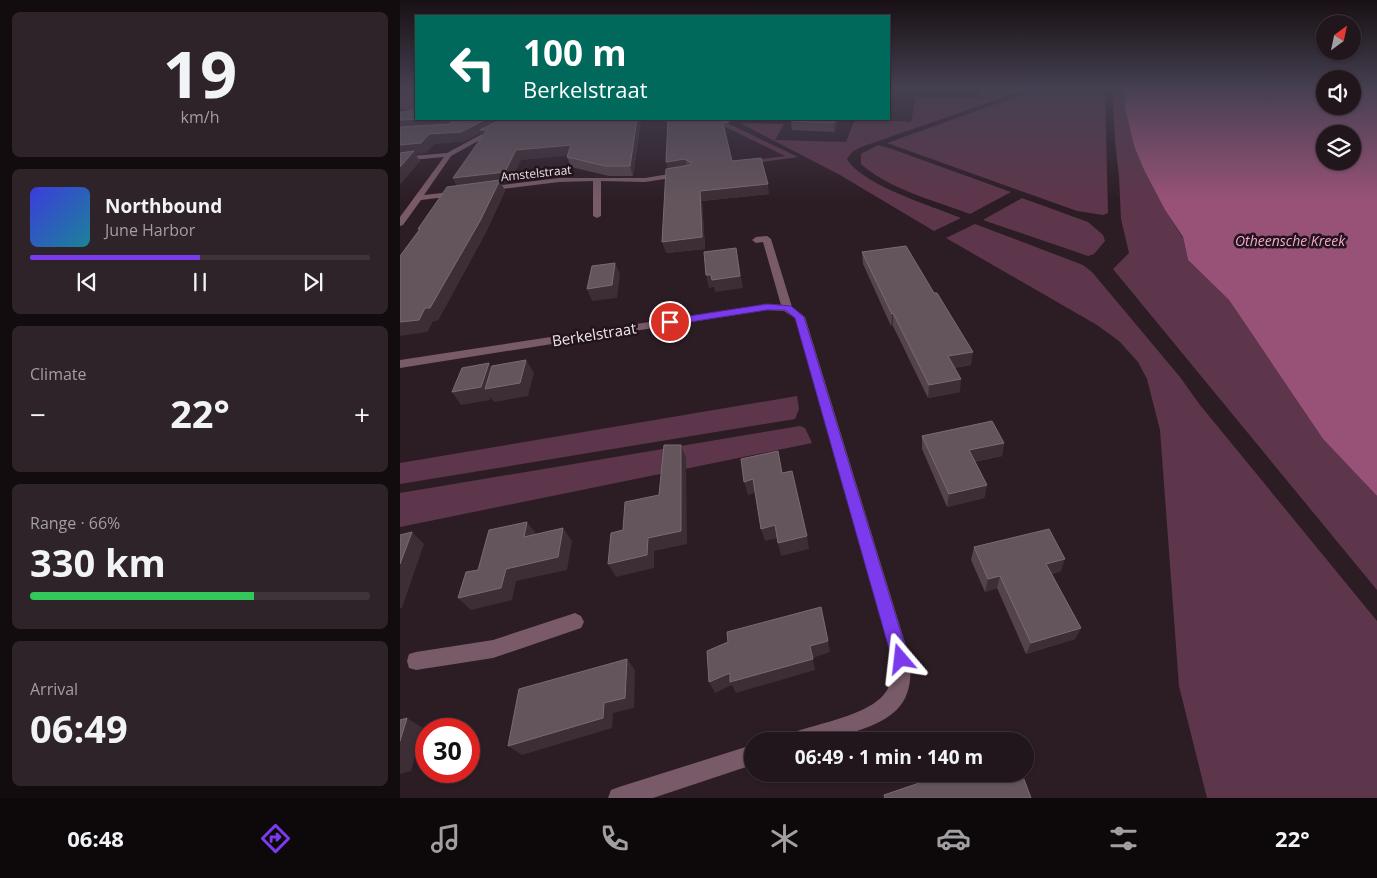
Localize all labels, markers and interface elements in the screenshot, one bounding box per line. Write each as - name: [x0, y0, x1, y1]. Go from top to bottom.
- north arrow: [1316, 15, 1361, 60]
- map controls: [1316, 15, 1361, 170]
- text: 19: [163, 29, 237, 117]
- text: 100 m: [523, 29, 627, 76]
- icon: left: [440, 35, 505, 100]
- button: sound: [1316, 70, 1361, 115]
- text: Berkelstraat: [523, 74, 648, 104]
- text: km/h: [181, 106, 219, 128]
- button: layers: [1316, 125, 1361, 170]
- street label: Amstelstraat: [500, 161, 572, 185]
- text: Northbound: [105, 193, 222, 219]
- text: June Harbor: [105, 219, 195, 241]
- water label: Otheensche Kreek: [1235, 231, 1346, 250]
- icon: previous: [73, 268, 101, 296]
- icon: pause: [186, 268, 214, 296]
- icon: next: [299, 268, 327, 296]
- pin: [649, 301, 691, 343]
- icon: arrive: [656, 308, 684, 336]
- street label: Berkelstraat: [550, 317, 638, 351]
- text: Climate: [30, 363, 87, 385]
- text: 22°: [170, 387, 230, 439]
- text: −: [30, 395, 46, 433]
- text: +: [354, 395, 370, 433]
- text: Range · 66%: [30, 512, 120, 534]
- text: 330 km: [30, 536, 166, 588]
- position arrow: [874, 632, 926, 684]
- text: Arrival: [30, 678, 78, 700]
- text: 06:49: [30, 702, 128, 754]
- speed limit sign: 30: [415, 718, 480, 783]
- text: 06:49 · 1 min · 140 m: [795, 744, 983, 770]
- icon: directions: [258, 821, 293, 856]
- icon: music: [428, 821, 463, 856]
- icon: phone: [597, 821, 632, 856]
- icon: climate: [767, 821, 802, 856]
- icon: car: [936, 821, 971, 856]
- icon: filters: [1106, 821, 1141, 856]
- text: 06:48: [67, 823, 124, 853]
- text: 22°: [1275, 823, 1310, 853]

